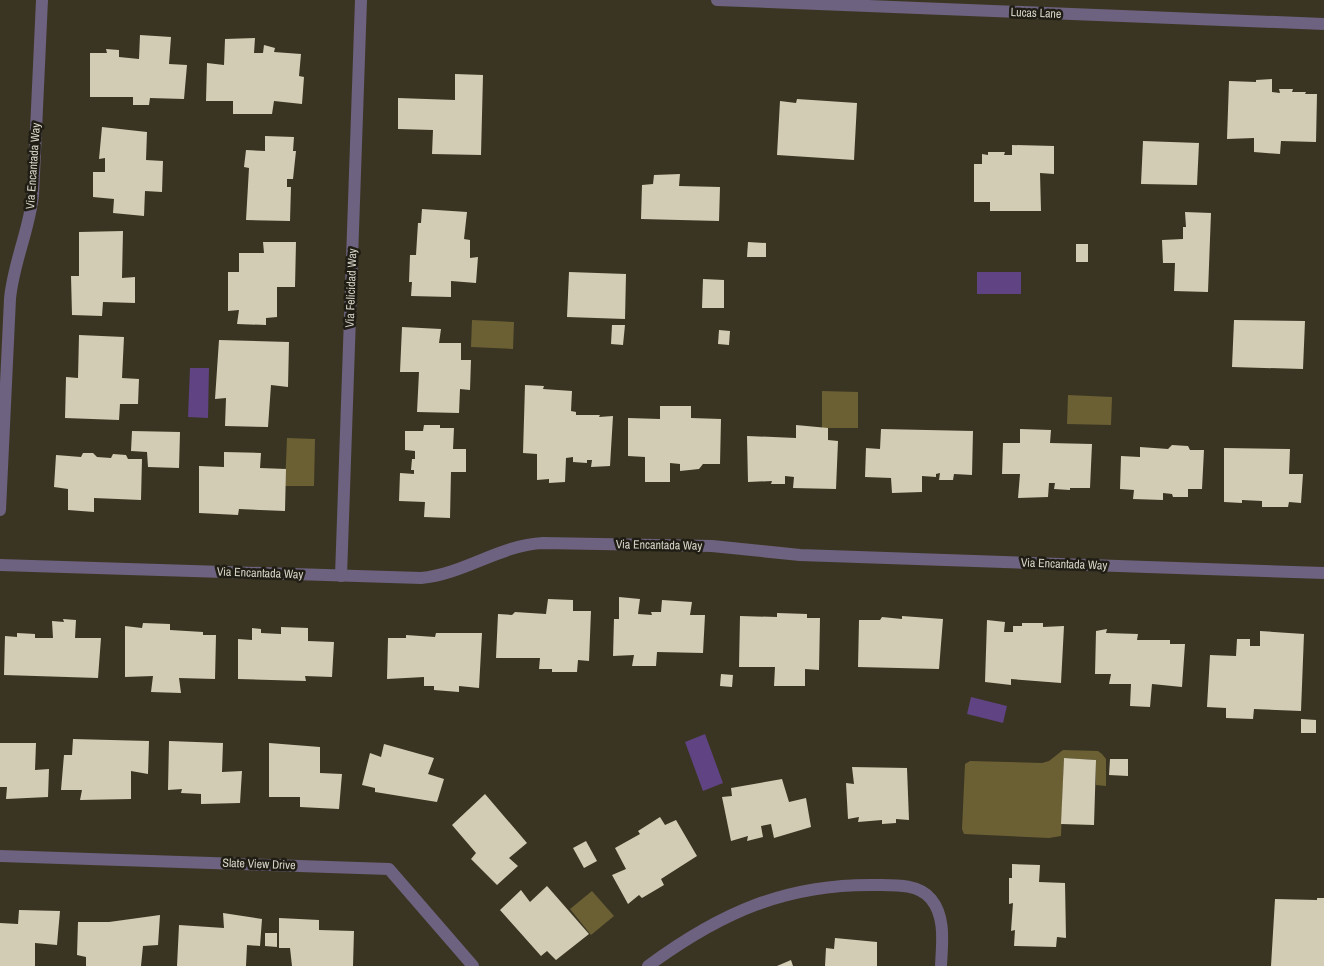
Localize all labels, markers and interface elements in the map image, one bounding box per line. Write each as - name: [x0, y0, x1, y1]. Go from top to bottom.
- street label: Lucas Lane: [1010, 4, 1062, 22]
- street label: Via Encantada Way: [22, 122, 44, 210]
- street label: Via Felicidad Way: [342, 248, 360, 328]
- street label: Via Encantada Way: [616, 536, 702, 554]
- street label: Via Encantada Way: [1021, 554, 1108, 574]
- street label: Via Encantada Way: [217, 563, 304, 583]
- street label: Slate View Drive: [222, 855, 296, 873]

